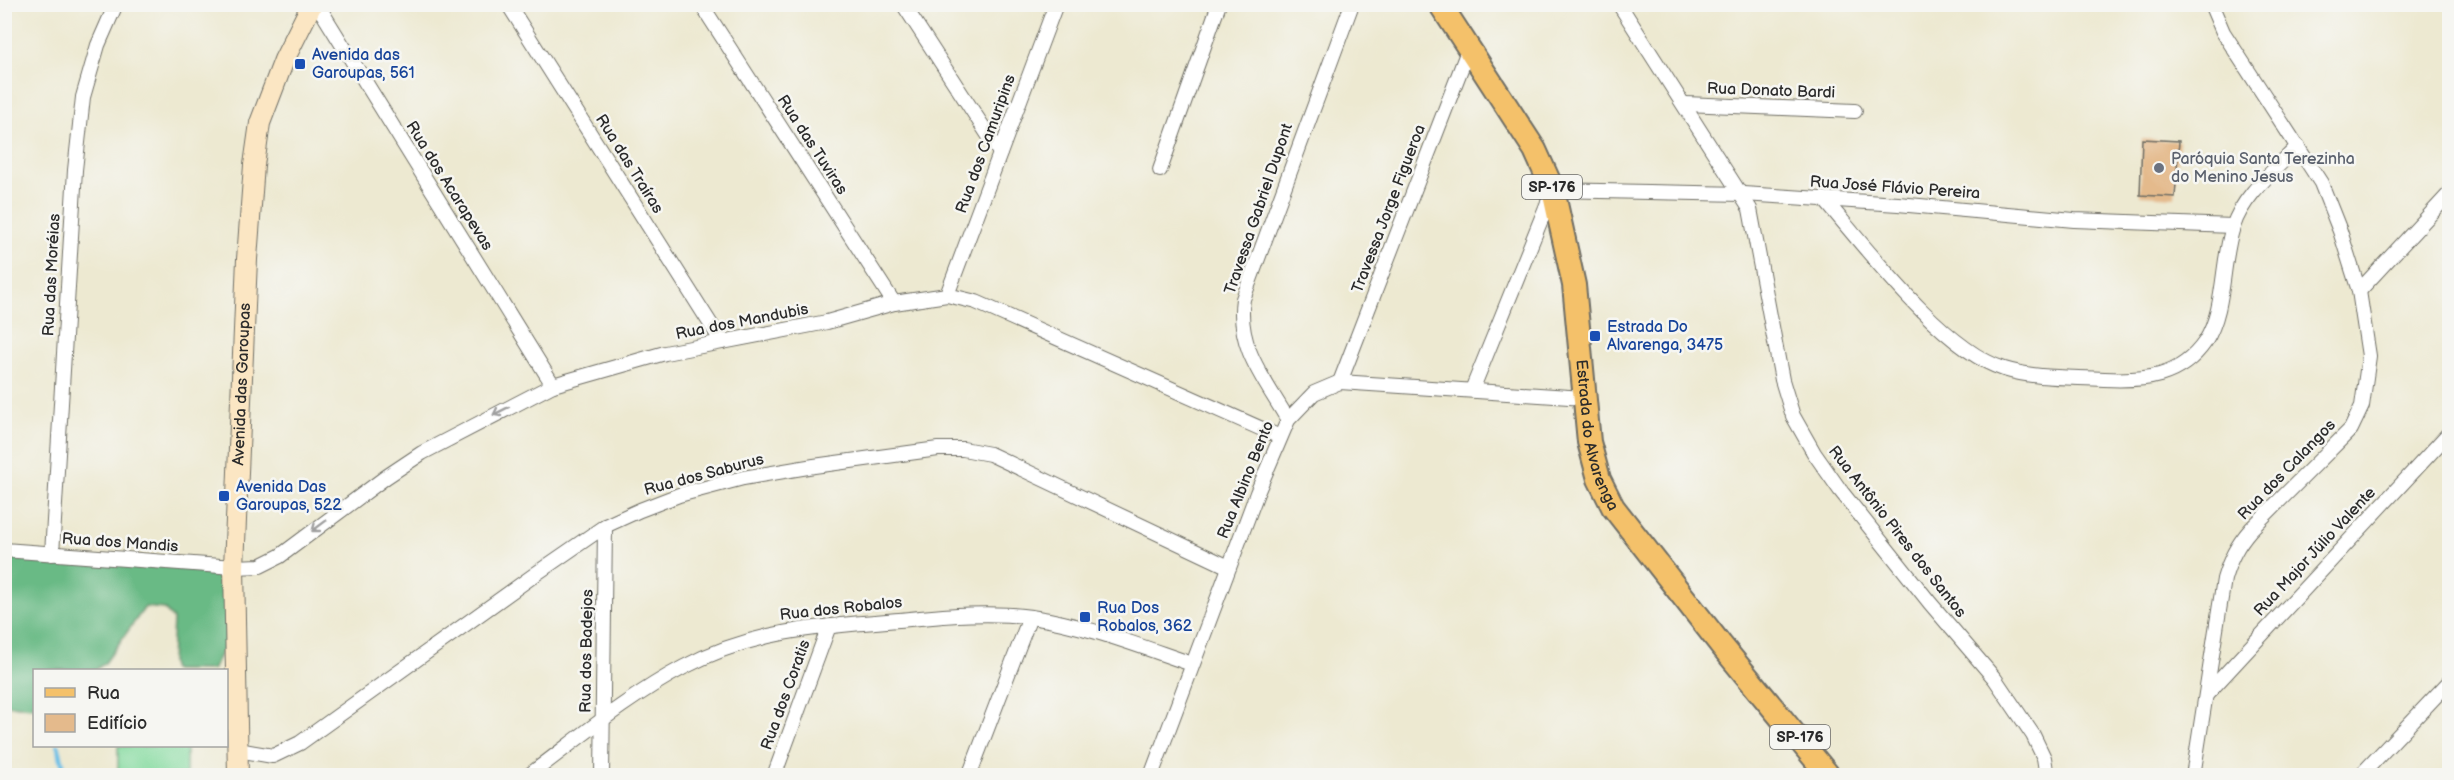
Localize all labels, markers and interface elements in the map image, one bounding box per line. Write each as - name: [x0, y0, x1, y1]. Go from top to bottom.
- place label: Avenida das Garoupas, 561: [312, 46, 415, 83]
- marker: Avenida das Garoupas, 561: [293, 57, 307, 71]
- street label: Rua dos Camuripins: [952, 72, 1020, 216]
- street label: Rua Donato Bardi: [1706, 79, 1836, 103]
- street label: Rua das Tuviras: [773, 92, 851, 198]
- street label: Rua das Traíras: [591, 111, 667, 217]
- street label: Rua dos Acarapevas: [401, 118, 497, 254]
- street label: Travessa Gabriel Dupont: [1221, 121, 1297, 297]
- street label: Travessa Jorge Figueroa: [1348, 122, 1430, 296]
- place label: Paróquia Santa Terezinha do Menino Jesus: [2171, 150, 2355, 187]
- marker: Paróquia Santa Terezinha do Menino Jesus: [2152, 161, 2166, 175]
- street label: Rua José Flávio Pereira: [1809, 173, 1981, 203]
- road number: SP-176: [1522, 175, 1582, 199]
- street label: Rua das Moréias: [39, 213, 65, 337]
- street label: Rua dos Mandubis: [674, 300, 810, 344]
- street label: Avenida das Garoupas: [229, 302, 255, 466]
- place label: Estrada Do Alvarenga, 3475: [1607, 318, 1723, 355]
- marker: Estrada Do Alvarenga, 3475: [1588, 329, 1602, 343]
- street label: Estrada do Alvarenga: [1572, 359, 1623, 514]
- one-way arrow: [493, 405, 510, 417]
- street label: Rua dos Calangos: [2234, 416, 2340, 524]
- street label: Rua Albino Bento: [1214, 418, 1278, 542]
- street label: Rua Antônio Pires dos Santos: [1824, 442, 1970, 622]
- street label: Rua dos Saburus: [642, 450, 766, 500]
- place label: Avenida Das Garoupas, 522: [236, 478, 342, 515]
- street label: Rua Major Júlio Valente: [2250, 483, 2380, 621]
- marker: Avenida Das Garoupas, 522: [217, 489, 231, 503]
- one-way arrow: [312, 520, 328, 533]
- street label: Rua dos Mandis: [61, 529, 179, 557]
- street label: Rua dos Badejos: [576, 589, 598, 713]
- street label: Rua dos Robalos: [779, 593, 903, 625]
- place label: Rua Dos Robalos, 362: [1097, 599, 1193, 636]
- marker: Rua Dos Robalos, 362: [1078, 610, 1092, 624]
- street label: Rua dos Coratis: [757, 637, 815, 753]
- legend: [33, 669, 228, 747]
- text: Rua: [87, 683, 120, 704]
- text: Edifício: [87, 713, 147, 734]
- road number: SP-176: [1770, 725, 1830, 749]

